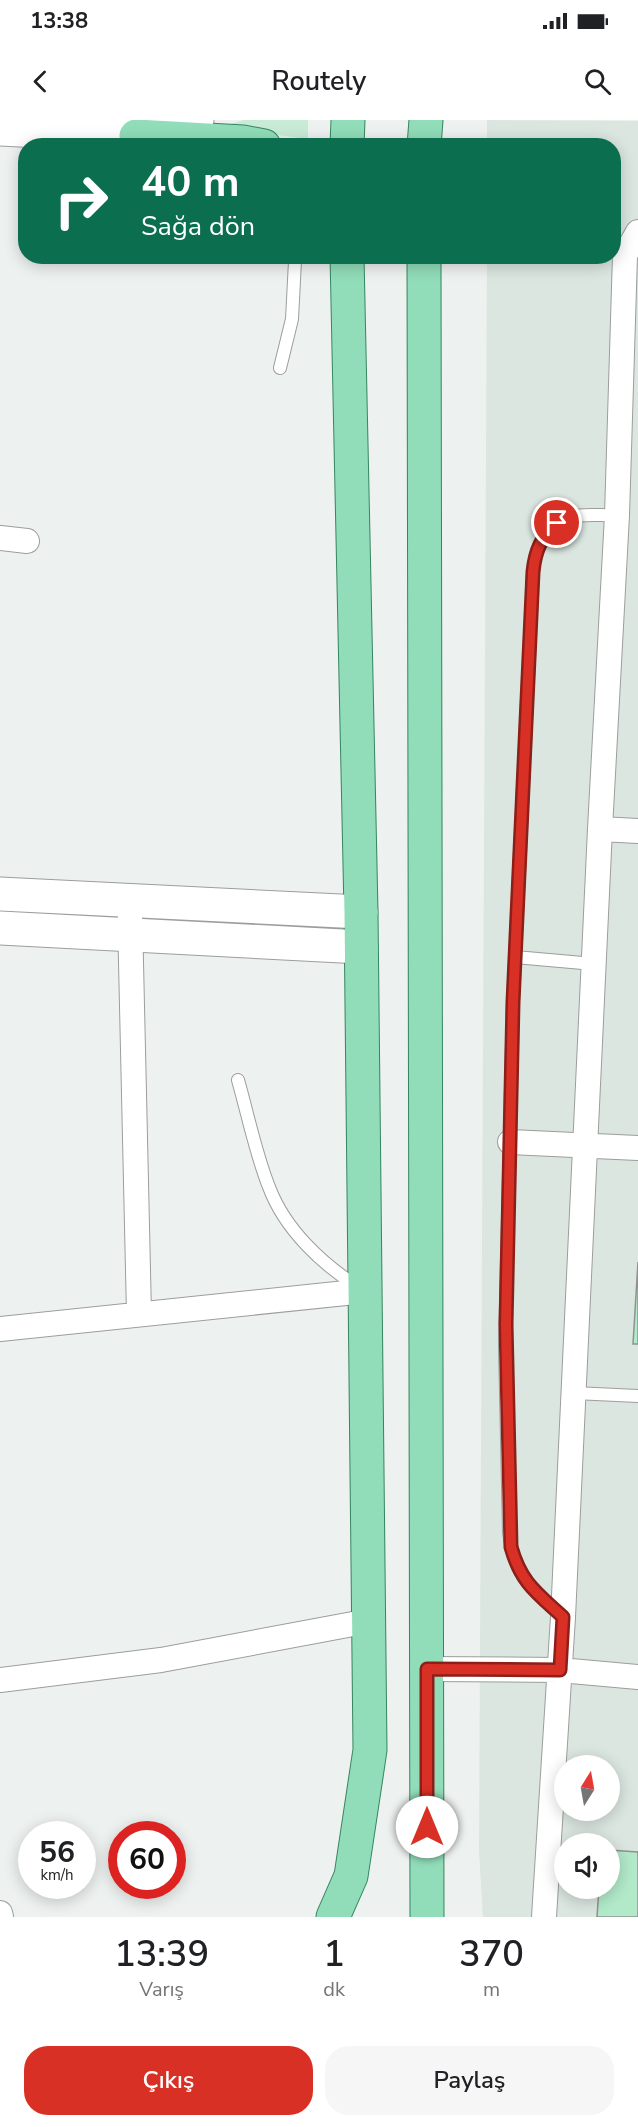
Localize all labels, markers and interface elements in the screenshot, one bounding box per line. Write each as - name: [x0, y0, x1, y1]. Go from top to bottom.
- text: 13:38: [30, 6, 88, 36]
- text: Routely: [272, 63, 366, 100]
- icon: back: [24, 65, 57, 98]
- icon: search: [581, 65, 614, 98]
- text: 40 m: [141, 154, 240, 211]
- icon: right: [42, 162, 120, 240]
- text: Sağa dön: [141, 208, 255, 245]
- pin: [531, 497, 582, 548]
- icon: arrive: [540, 506, 573, 539]
- north arrow: [554, 1755, 620, 1821]
- map controls: [554, 1755, 620, 1899]
- position arrow: [395, 1795, 459, 1859]
- speed limit sign: 60: [108, 1821, 186, 1899]
- text: 56: [39, 1832, 75, 1873]
- button: sound: [554, 1833, 620, 1899]
- text: km/h: [40, 1865, 74, 1885]
- text: 13:39: [114, 1930, 209, 1979]
- text: 1: [323, 1930, 345, 1979]
- text: 370: [459, 1930, 524, 1979]
- text: Varış: [139, 1976, 184, 2003]
- text: dk: [323, 1976, 345, 2003]
- text: m: [483, 1976, 500, 2003]
- button: Çıkış: [24, 2046, 313, 2115]
- button: Paylaş: [325, 2046, 614, 2115]

